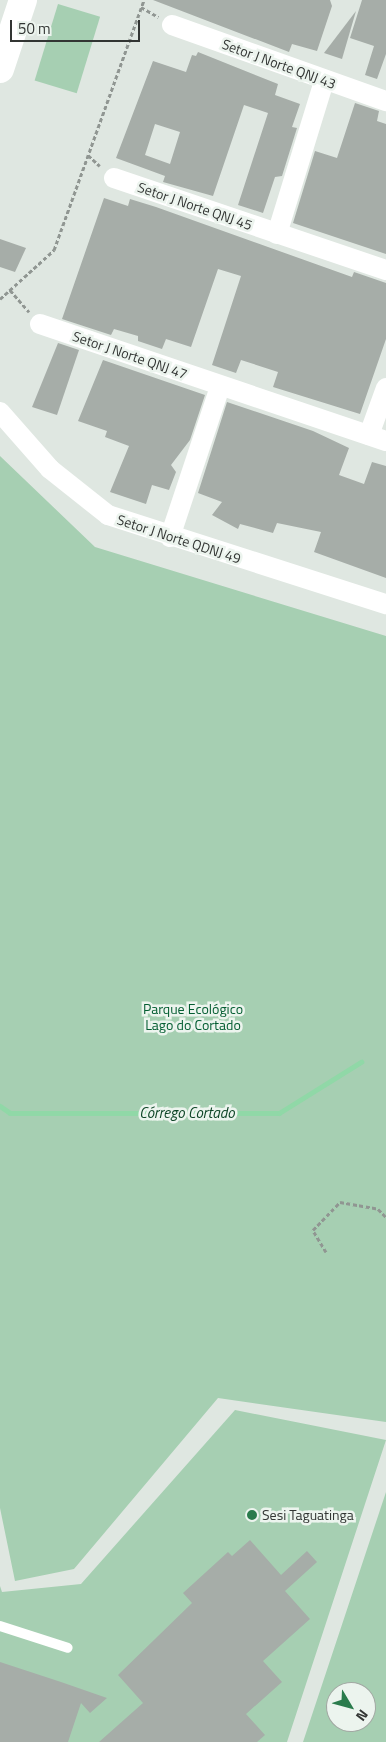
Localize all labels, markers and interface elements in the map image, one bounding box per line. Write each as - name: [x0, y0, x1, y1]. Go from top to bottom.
- scale bar: [12, 10, 142, 42]
- text: 50 m: [18, 17, 51, 40]
- street label: Setor J Norte QNJ 43: [220, 36, 338, 92]
- street label: Setor J Norte QNJ 45: [135, 179, 255, 233]
- street label: Setor J Norte QNJ 47: [70, 328, 190, 382]
- street label: Setor J Norte QDNJ 49: [115, 511, 243, 567]
- park label: Parque Ecológico Lago do Cortado: [143, 1001, 243, 1034]
- water label: Córrego Cortado: [139, 1104, 235, 1122]
- place label: Sesi Taguatinga: [262, 1507, 354, 1523]
- marker: Sesi Taguatinga: [246, 1509, 258, 1521]
- north arrow: [326, 1682, 376, 1732]
- text: N: [351, 1706, 374, 1726]

